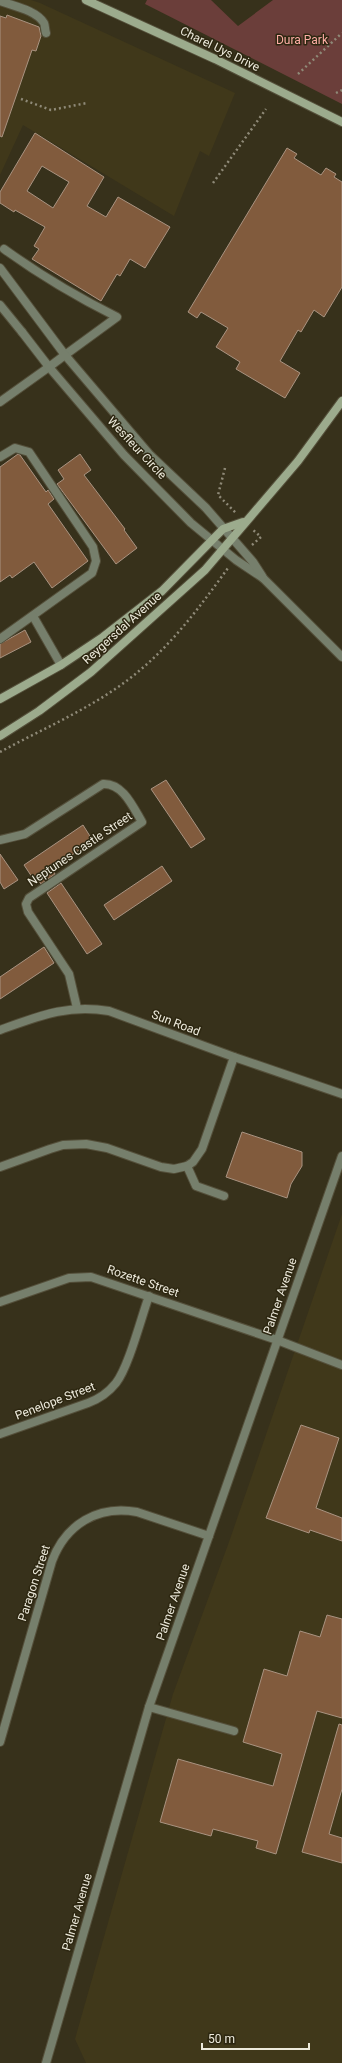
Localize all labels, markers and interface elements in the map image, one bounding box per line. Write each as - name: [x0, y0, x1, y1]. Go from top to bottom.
- street label: Charel Uys Drive: [178, 24, 262, 74]
- park label: Dura Park: [276, 33, 329, 47]
- street label: Wesfleur Circle: [105, 414, 169, 482]
- street label: Reygersdal Avenue: [80, 589, 164, 667]
- street label: Neptunes Castle Street: [25, 809, 135, 889]
- street label: Sun Road: [150, 1007, 202, 1039]
- street label: Palmer Avenue: [260, 1256, 300, 1336]
- street label: Rozette Street: [105, 1262, 181, 1300]
- street label: Penelope Street: [13, 1379, 97, 1423]
- street label: Paragon Street: [15, 1543, 53, 1623]
- street label: Palmer Avenue: [153, 1562, 193, 1642]
- street label: Palmer Avenue: [59, 1872, 95, 1952]
- scale bar: [202, 2025, 309, 2051]
- text: 50 m: [208, 2032, 235, 2046]

